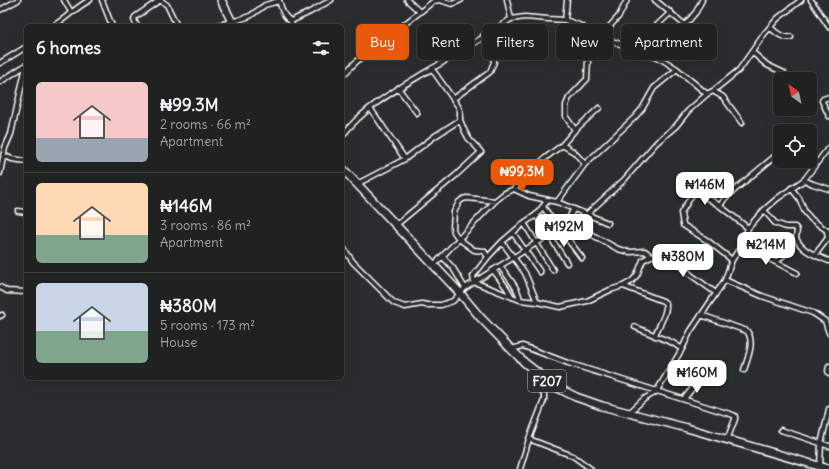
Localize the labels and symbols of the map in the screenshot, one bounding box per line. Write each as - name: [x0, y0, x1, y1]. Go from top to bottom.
- north arrow: [773, 72, 817, 116]
- pin: ₦99.3M: [489, 159, 555, 193]
- pin: ₦146M: [677, 172, 733, 206]
- pin: ₦192M: [536, 214, 592, 248]
- pin: ₦214M: [738, 232, 794, 266]
- pin: ₦380M: [655, 244, 711, 278]
- pin: ₦160M: [669, 360, 725, 394]
- road number: F207: [528, 370, 566, 392]

